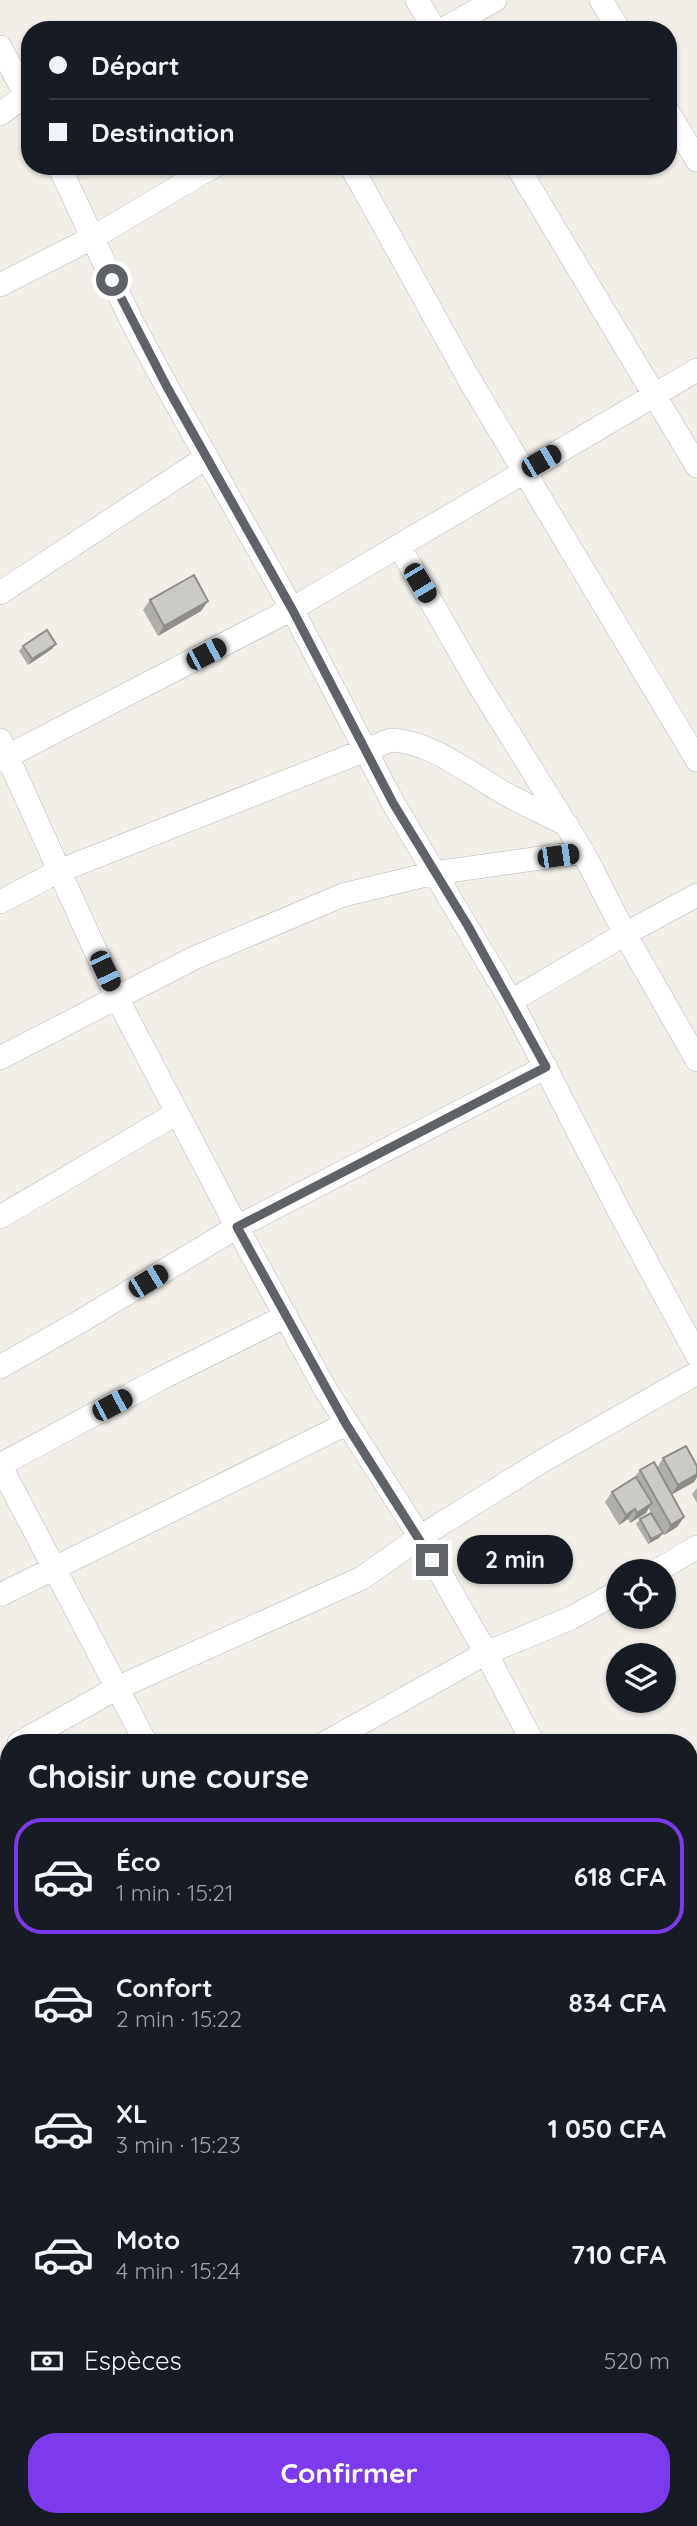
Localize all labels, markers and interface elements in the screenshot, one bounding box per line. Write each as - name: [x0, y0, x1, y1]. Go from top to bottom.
- text: Départ: [91, 49, 180, 82]
- text: Destination: [91, 116, 235, 149]
- route start: [96, 264, 128, 296]
- car: [518, 441, 565, 481]
- car: [401, 560, 440, 606]
- car: [183, 635, 230, 673]
- car: [536, 843, 581, 869]
- car: [87, 948, 124, 994]
- car: [125, 1261, 172, 1301]
- car: [89, 1386, 136, 1424]
- callout: 2 min: [457, 1536, 572, 1584]
- route end: [416, 1544, 448, 1576]
- text: 2 min: [485, 1545, 545, 1574]
- map controls: [606, 1559, 676, 1713]
- button: locate: [606, 1559, 676, 1629]
- button: layers: [606, 1643, 676, 1713]
- text: Choisir une course: [28, 1756, 309, 1796]
- icon: car: [32, 1845, 95, 1908]
- text: Éco: [116, 1845, 161, 1878]
- text: 618 CFA: [574, 1860, 666, 1893]
- text: 1 min · 15:21: [116, 1878, 234, 1907]
- icon: car: [32, 1971, 95, 2034]
- text: Confort: [116, 1971, 213, 2004]
- text: 834 CFA: [569, 1986, 666, 2019]
- text: 2 min · 15:22: [116, 2004, 242, 2033]
- icon: car: [32, 2097, 95, 2160]
- text: XL: [116, 2097, 148, 2130]
- text: 1 050 CFA: [548, 2112, 666, 2145]
- text: 3 min · 15:23: [116, 2130, 241, 2159]
- icon: car: [32, 2223, 95, 2286]
- text: Moto: [116, 2223, 180, 2256]
- text: 710 CFA: [571, 2238, 666, 2271]
- text: 4 min · 15:24: [116, 2256, 241, 2285]
- icon: cash: [28, 2342, 66, 2380]
- text: Espèces: [84, 2344, 182, 2377]
- text: 520 m: [604, 2346, 670, 2375]
- button: Confirmer: [28, 2433, 670, 2513]

